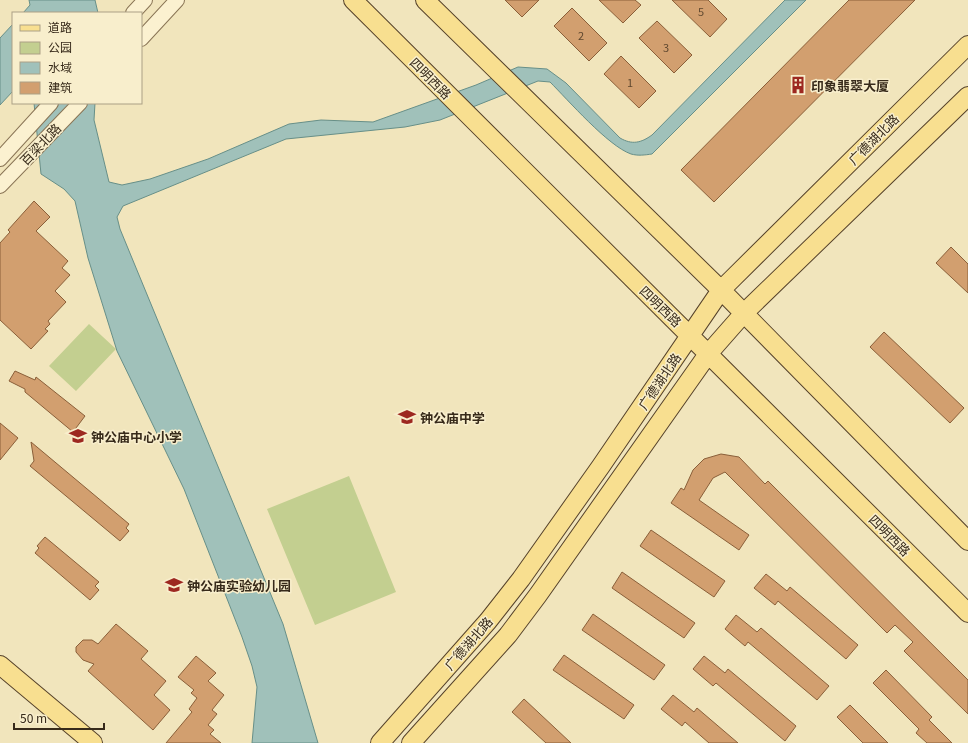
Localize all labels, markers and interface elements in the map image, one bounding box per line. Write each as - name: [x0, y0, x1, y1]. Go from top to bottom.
- house number: 5: [698, 3, 704, 19]
- legend: [12, 12, 142, 104]
- text: 道路: [48, 18, 72, 35]
- house number: 2: [578, 27, 584, 43]
- text: 公园: [48, 38, 72, 55]
- house number: 3: [663, 39, 669, 55]
- street label: 四明西路: [406, 53, 456, 103]
- text: 水域: [48, 58, 72, 75]
- house number: 1: [627, 74, 633, 90]
- building icon: 印象翡翠大厦: [788, 75, 808, 95]
- place label: 印象翡翠大厦: [811, 76, 889, 95]
- text: 建筑: [48, 78, 72, 95]
- street label: 广德湖北路: [843, 109, 903, 169]
- street label: 百梁北路: [15, 119, 65, 169]
- street label: 四明西路: [636, 281, 686, 331]
- street label: 广德湖北路: [633, 349, 685, 413]
- school or university icon: 钟公庙中学: [397, 407, 417, 427]
- place label: 钟公庙中学: [420, 408, 485, 427]
- school or university icon: 钟公庙中心小学: [68, 426, 88, 446]
- place label: 钟公庙中心小学: [91, 427, 182, 446]
- street label: 四明西路: [865, 510, 915, 560]
- school or university icon: 钟公庙实验幼儿园: [164, 575, 184, 595]
- place label: 钟公庙实验幼儿园: [187, 576, 291, 595]
- street label: 广德湖北路: [440, 612, 496, 674]
- scale bar: [14, 705, 104, 731]
- text: 50 m: [20, 709, 47, 726]

